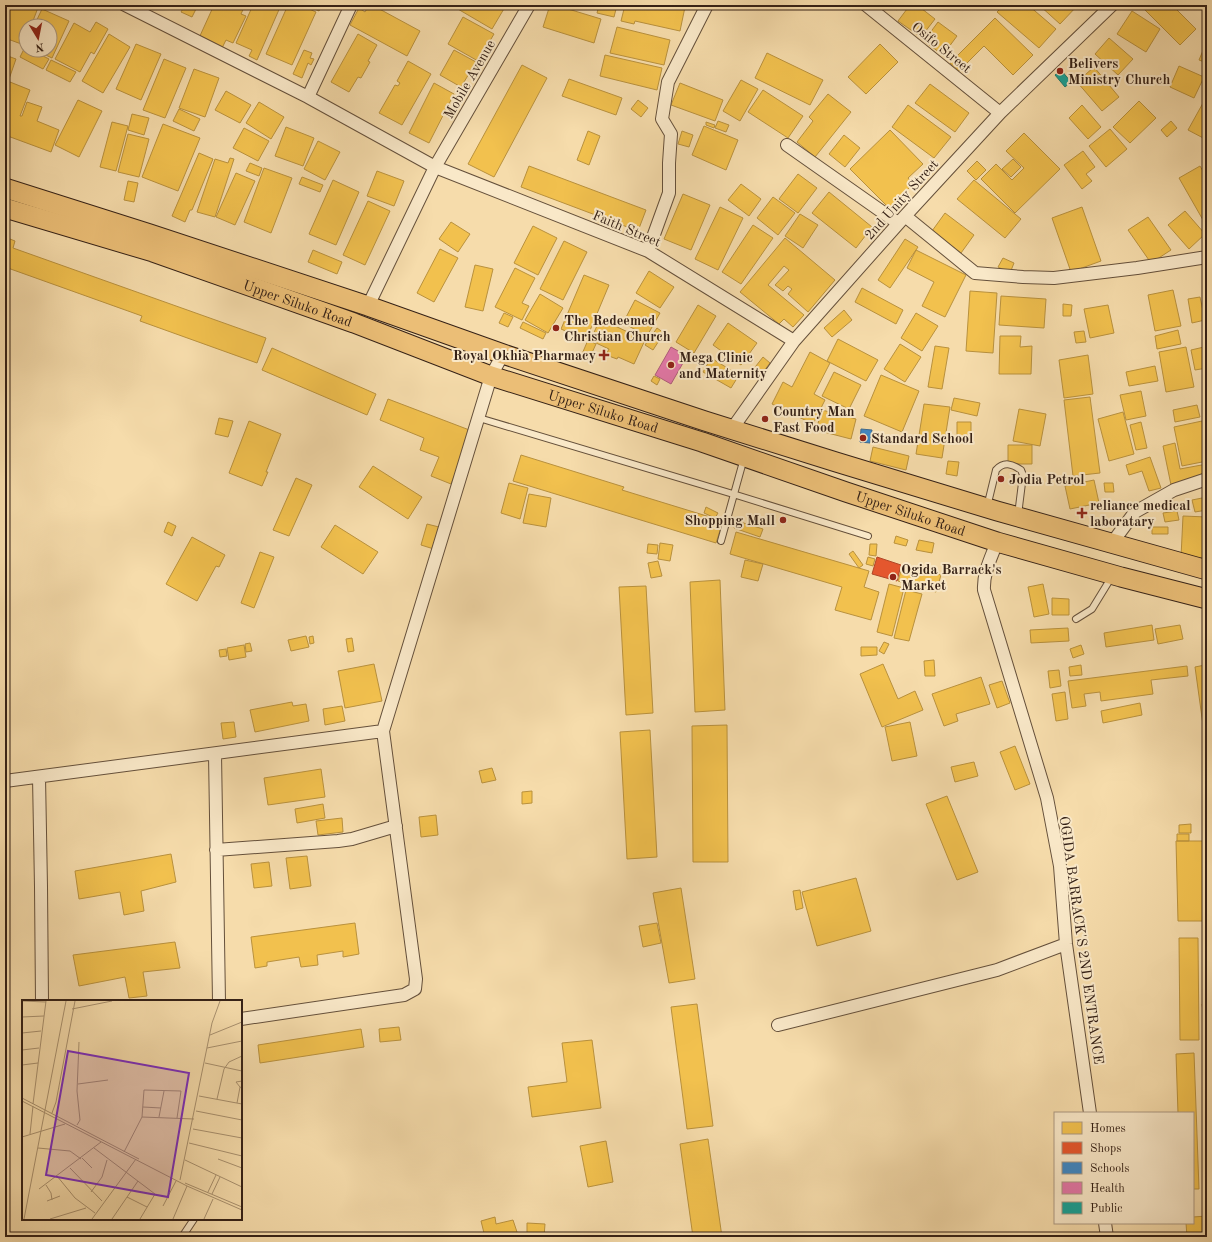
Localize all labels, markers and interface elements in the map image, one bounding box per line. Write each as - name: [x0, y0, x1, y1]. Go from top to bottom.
- north arrow: [18, 18, 58, 58]
- street label: Osifo Street: [909, 20, 974, 76]
- street label: Mobile Avenue: [442, 38, 498, 121]
- text: N: [34, 40, 45, 53]
- place label: Belivers Ministry Church: [1068, 57, 1170, 87]
- marker: Belivers Ministry Church: [1055, 66, 1065, 76]
- street label: 2nd Unity Street: [862, 157, 941, 242]
- street label: Faith Street: [590, 208, 663, 250]
- street label: Upper Siluko Road: [241, 278, 354, 330]
- place label: The Redeemed Christian Church: [564, 314, 671, 344]
- marker: The Redeemed Christian Church: [551, 323, 561, 333]
- place label: Royal Okhia Pharmacy: [453, 349, 596, 363]
- marker: Royal Okhia Pharmacy: [599, 350, 609, 360]
- place label: Mega Clinic and Maternity: [679, 351, 767, 381]
- marker: Mega Clinic and Maternity: [666, 360, 676, 370]
- street label: Upper Siluko Road: [546, 388, 660, 436]
- place label: Country Man Fast Food: [773, 405, 855, 435]
- marker: Country Man Fast Food: [760, 414, 770, 424]
- place label: Standard School: [871, 432, 973, 446]
- marker: Standard School: [858, 433, 868, 443]
- place label: Jodia Petrol: [1009, 473, 1085, 487]
- marker: Jodia Petrol: [996, 474, 1006, 484]
- street label: Upper Siluko Road: [854, 490, 967, 539]
- place label: reliance medical laboratary: [1090, 499, 1191, 529]
- marker: reliance medical laboratary: [1077, 508, 1087, 518]
- place label: Shopping Mall: [684, 514, 775, 528]
- marker: Shopping Mall: [778, 515, 788, 525]
- place label: Ogida Barrack's Market: [901, 563, 1002, 593]
- marker: Ogida Barrack's Market: [888, 572, 898, 582]
- street label: OGIDA BARRACK'S 2ND ENTRANCE: [1057, 815, 1105, 1065]
- inset map: [22, 1000, 242, 1220]
- legend: [1054, 1112, 1194, 1224]
- text: Homes: [1090, 1123, 1126, 1135]
- text: Shops: [1090, 1143, 1121, 1155]
- text: Schools: [1090, 1163, 1130, 1175]
- text: Health: [1090, 1183, 1125, 1195]
- text: Public: [1090, 1203, 1122, 1215]

